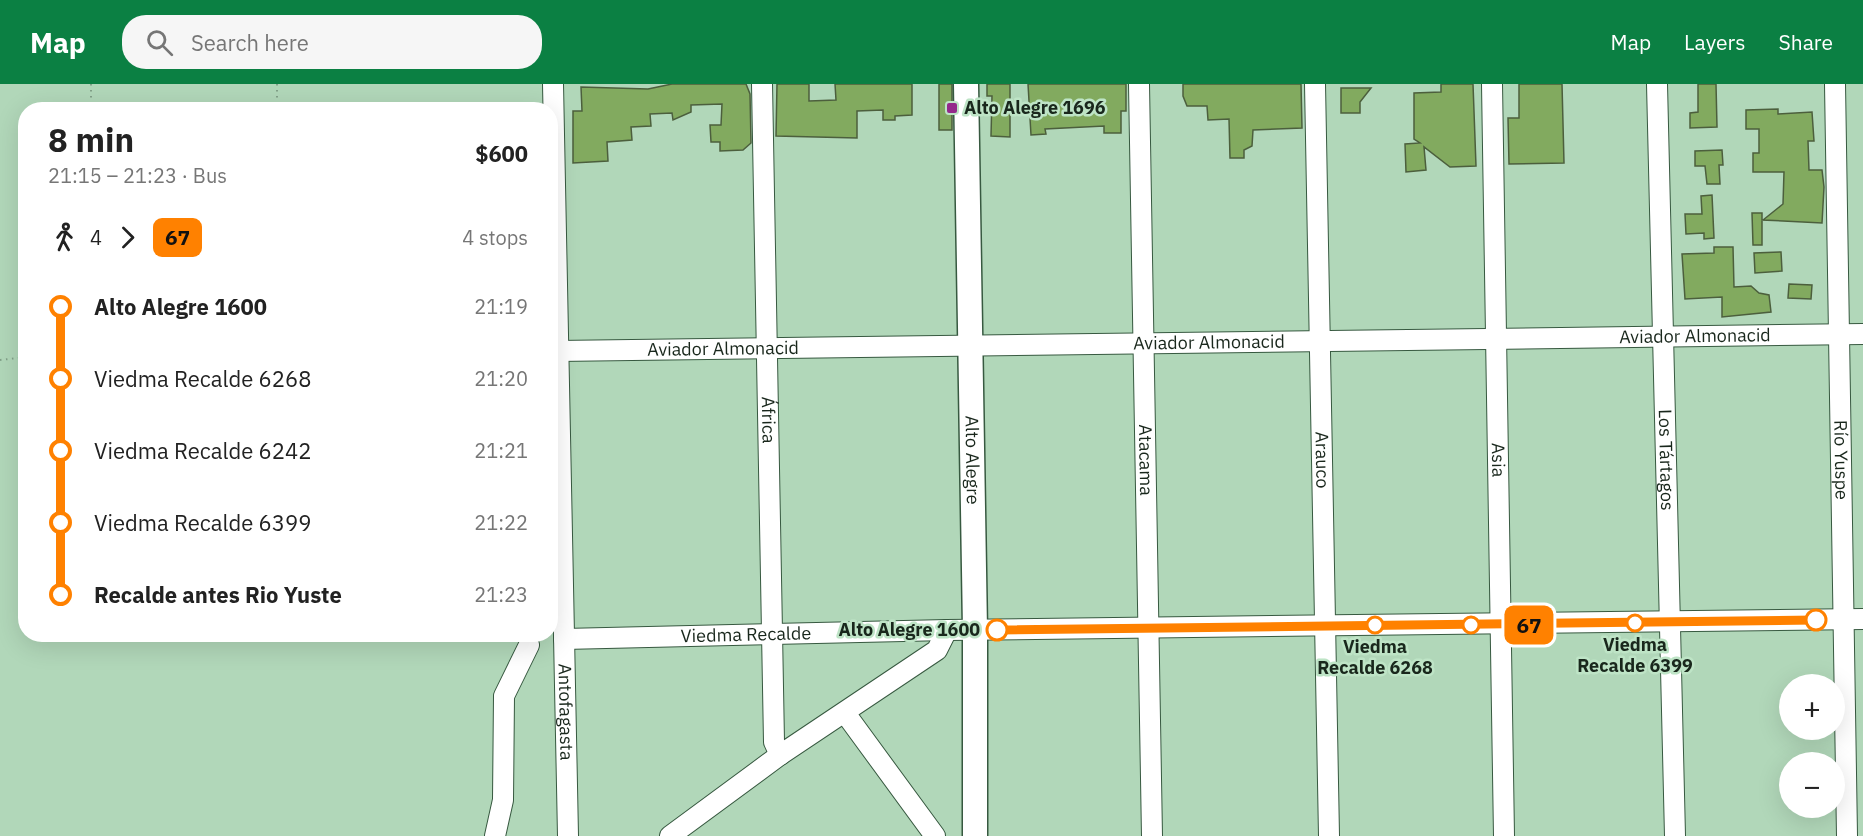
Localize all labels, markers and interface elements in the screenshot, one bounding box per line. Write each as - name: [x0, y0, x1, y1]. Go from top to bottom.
- search box: [122, 15, 542, 69]
- text: Map: [30, 24, 86, 61]
- icon: search: [143, 26, 176, 59]
- text: Search here: [191, 28, 309, 57]
- text: Map: [1611, 28, 1651, 56]
- text: Layers: [1684, 28, 1746, 56]
- text: Share: [1779, 28, 1833, 56]
- place label: Alto Alegre 1696: [964, 96, 1106, 119]
- marker: Alto Alegre 1696: [945, 101, 959, 115]
- text: 8 min: [48, 118, 134, 161]
- text: $600: [475, 139, 528, 168]
- text: 21:15 – 21:23 · Bus: [48, 162, 227, 189]
- icon: walk: [48, 221, 81, 254]
- icon: forward: [111, 221, 144, 254]
- text: 67: [165, 223, 190, 251]
- text: 4: [90, 224, 102, 251]
- text: 4 stops: [462, 224, 528, 251]
- text: Alto Alegre 1600: [94, 292, 267, 321]
- text: 21:19: [474, 293, 528, 320]
- street label: Aviador Almonacid: [1619, 323, 1771, 348]
- street label: Aviador Almonacid: [1133, 330, 1285, 355]
- street label: Aviador Almonacid: [647, 336, 799, 361]
- text: Viedma Recalde 6268: [94, 364, 311, 393]
- text: 21:20: [474, 365, 528, 392]
- street label: África: [757, 396, 781, 444]
- street label: Los Tártagos: [1654, 409, 1679, 511]
- street label: Alto Alegre: [960, 415, 985, 505]
- street label: Río Yuspe: [1829, 420, 1854, 500]
- street label: Atacama: [1134, 424, 1158, 496]
- street label: Arauco: [1310, 431, 1335, 489]
- text: Viedma Recalde 6242: [94, 436, 311, 465]
- text: 21:21: [474, 437, 528, 464]
- street label: Asia: [1487, 443, 1510, 478]
- text: Viedma Recalde 6399: [94, 508, 311, 537]
- text: 21:22: [474, 509, 528, 536]
- text: Recalde antes Rio Yuste: [94, 580, 342, 609]
- text: 21:23: [474, 581, 528, 608]
- line badge: 67: [1502, 606, 1556, 644]
- unlabelled marker: [1805, 609, 1827, 631]
- text: 67: [1516, 611, 1542, 639]
- marker: Viedma Recalde 6399: [1626, 614, 1644, 632]
- marker: Viedma Recalde 6268: [1366, 616, 1384, 634]
- unlabelled marker: [1462, 616, 1480, 634]
- place label: Alto Alegre 1600: [839, 618, 980, 641]
- marker: Alto Alegre 1600: [986, 619, 1008, 641]
- street label: Viedma Recalde: [680, 621, 812, 647]
- place label: Viedma Recalde 6399: [1577, 633, 1693, 677]
- place label: Viedma Recalde 6268: [1317, 635, 1433, 679]
- street label: Antofagasta: [554, 663, 578, 761]
- map controls: [1779, 674, 1845, 818]
- button: +: [1779, 674, 1845, 740]
- button: −: [1779, 752, 1845, 818]

